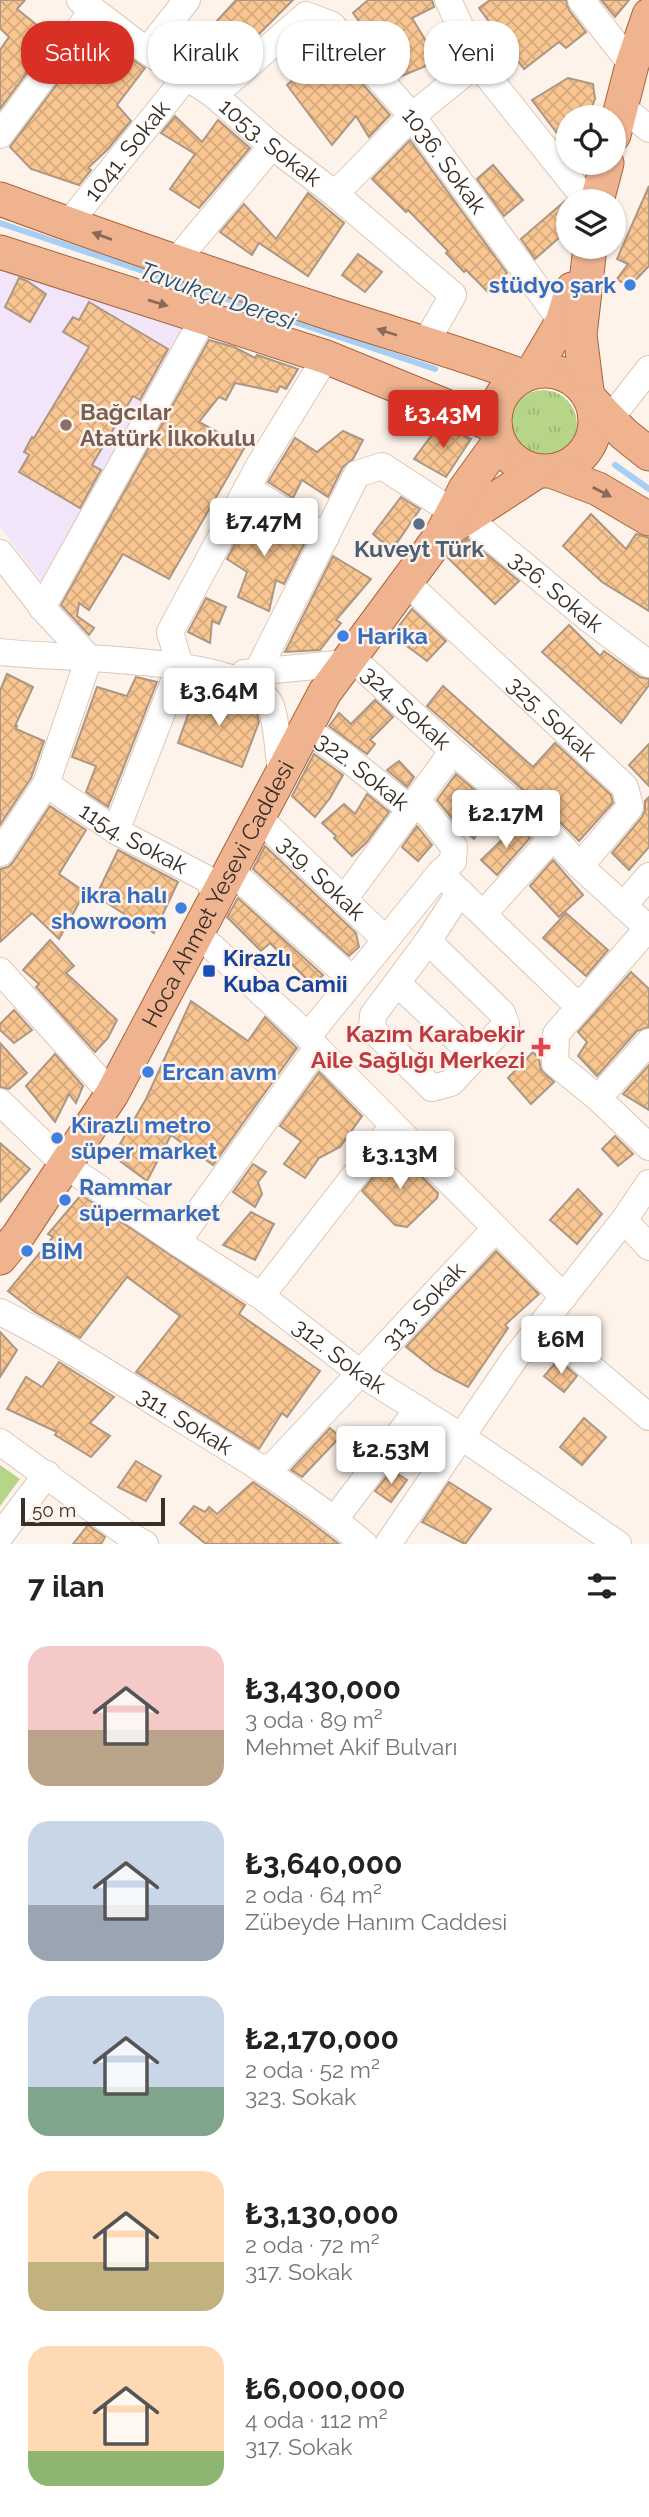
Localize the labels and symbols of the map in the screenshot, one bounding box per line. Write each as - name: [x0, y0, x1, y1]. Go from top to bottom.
- street label: 1053. Sokak: [214, 92, 327, 192]
- street label: 1041. Sokak: [78, 95, 175, 206]
- street label: 1036. Sokak: [397, 101, 492, 219]
- one-way arrow: [92, 230, 113, 241]
- water label: Tavukçu Deresi: [135, 255, 300, 336]
- place label: stüdyo şark: [489, 271, 616, 298]
- marker: stüdyo şark: [622, 277, 638, 293]
- one-way arrow: [148, 298, 169, 309]
- one-way arrow: [377, 326, 398, 337]
- pin: ₺3.43M: [386, 391, 500, 450]
- place label: Bağcılar Atatürk İlkokulu: [80, 398, 256, 451]
- marker: Bağcılar Atatürk İlkokulu: [58, 417, 74, 433]
- one-way arrow: [592, 485, 612, 497]
- pin: ₺7.47M: [207, 498, 321, 558]
- marker: Kuveyt Türk: [411, 516, 427, 532]
- place label: Kuveyt Türk: [354, 535, 484, 562]
- street label: 326. Sokak: [504, 545, 608, 638]
- place label: Harika: [357, 622, 428, 649]
- marker: Harika: [335, 628, 351, 644]
- street label: 324. Sokak: [356, 660, 457, 755]
- pin: ₺3.64M: [162, 668, 276, 728]
- street label: 325. Sokak: [502, 670, 602, 766]
- street label: 322. Sokak: [311, 726, 415, 816]
- street label: Hoca Ahmet Yesevi Caddesi: [136, 756, 299, 1032]
- pin: ₺2.17M: [449, 790, 563, 850]
- street label: 1154. Sokak: [75, 796, 192, 879]
- street label: 319. Sokak: [273, 830, 371, 926]
- place label: ikra halı showroom: [51, 881, 167, 934]
- marker: ikra halı showroom: [173, 900, 189, 916]
- place label: Kirazlı Kuba Camii: [223, 944, 348, 997]
- marker: Kirazlı Kuba Camii: [201, 963, 217, 979]
- place label: Kazım Karabekir Aile Sağlığı Merkezi: [311, 1020, 525, 1073]
- marker: Kazım Karabekir Aile Sağlığı Merkezi: [531, 1037, 551, 1057]
- place label: Ercan avm: [162, 1058, 277, 1085]
- marker: Ercan avm: [140, 1064, 156, 1080]
- place label: Kirazlı metro süper market: [71, 1111, 217, 1164]
- marker: Kirazlı metro süper market: [49, 1130, 65, 1146]
- pin: ₺3.13M: [343, 1132, 457, 1191]
- place label: Rammar süpermarket: [79, 1173, 220, 1226]
- marker: Rammar süpermarket: [57, 1192, 73, 1208]
- place label: BİM: [41, 1237, 83, 1264]
- marker: BİM: [19, 1243, 35, 1259]
- street label: 313. Sokak: [376, 1256, 470, 1354]
- street label: 312. Sokak: [288, 1312, 391, 1399]
- pin: ₺6M: [527, 1316, 595, 1376]
- street label: 311. Sokak: [133, 1381, 238, 1460]
- pin: ₺2.53M: [334, 1426, 448, 1486]
- scale bar: [21, 1495, 164, 1527]

